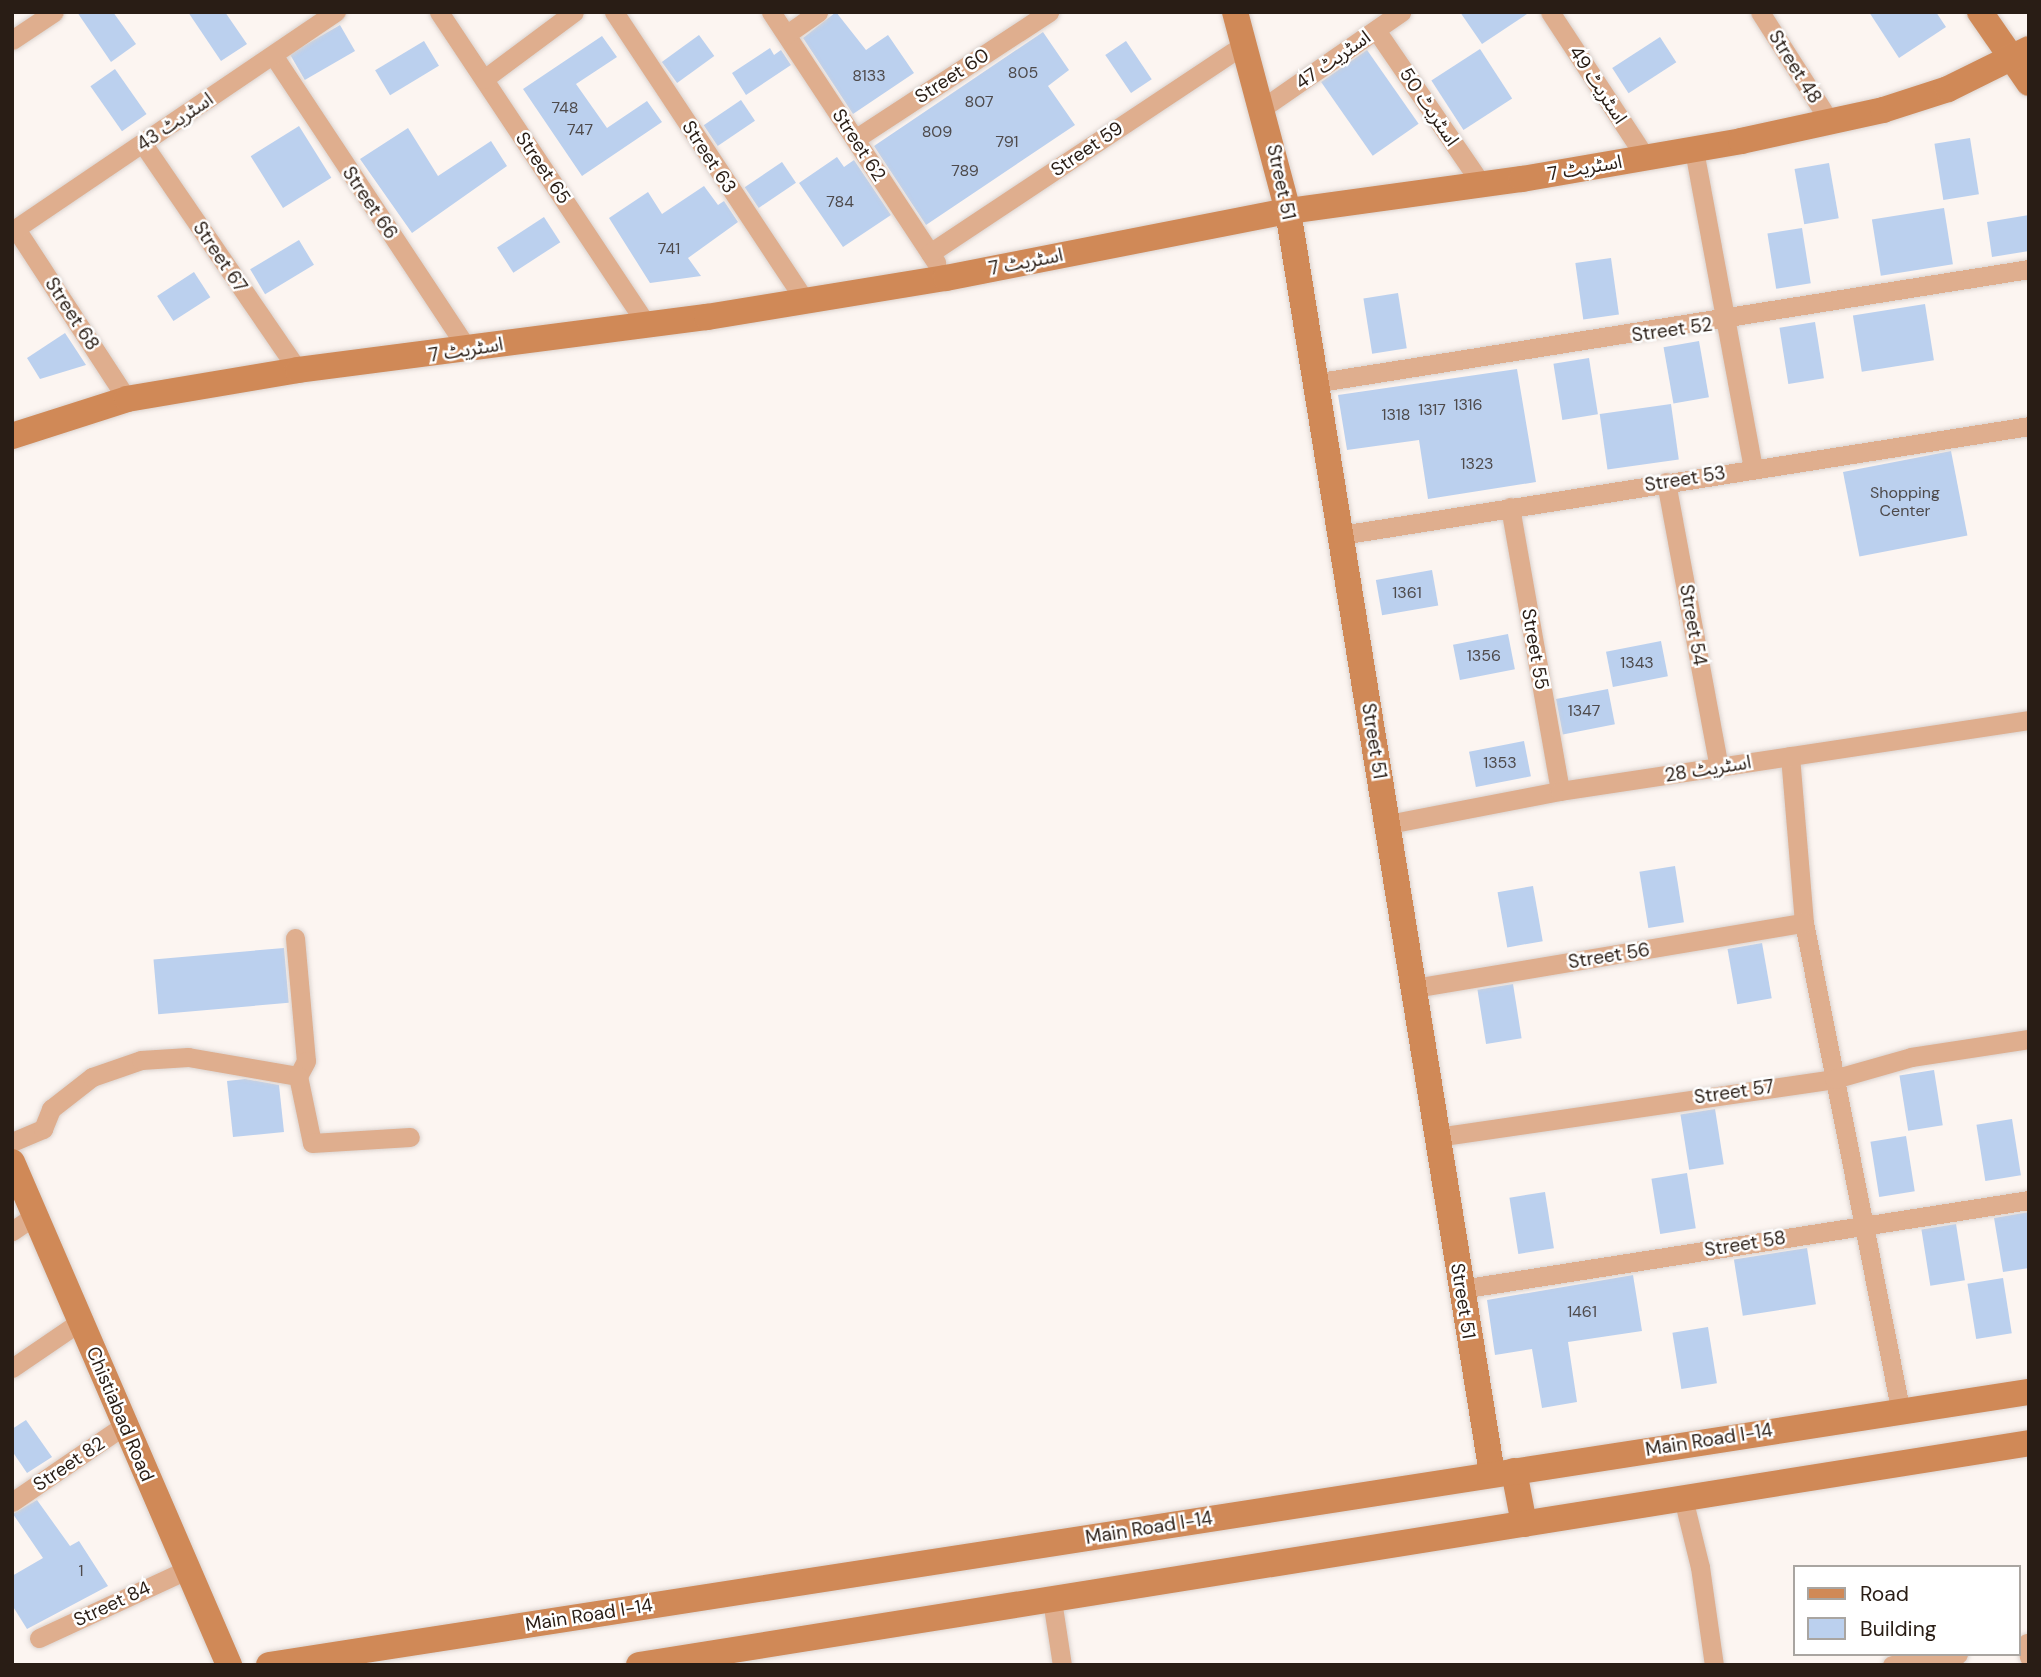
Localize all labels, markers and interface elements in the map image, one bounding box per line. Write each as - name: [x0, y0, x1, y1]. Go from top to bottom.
- street label: اسٹریٹ 47: [1291, 26, 1375, 94]
- street label: Street 48: [1764, 26, 1826, 108]
- street label: اسٹریٹ 49: [1564, 42, 1632, 128]
- street label: Street 60: [911, 44, 993, 108]
- house number: 805: [1008, 63, 1038, 83]
- street label: اسٹریٹ 50: [1395, 64, 1463, 150]
- house number: 8133: [852, 66, 886, 86]
- street label: اسٹریٹ 43: [132, 88, 218, 156]
- house number: 807: [965, 92, 993, 112]
- house number: 748: [551, 98, 579, 118]
- street label: Street 62: [827, 105, 891, 185]
- street label: Street 63: [677, 116, 741, 198]
- street label: Street 59: [1047, 117, 1127, 181]
- house number: 747: [567, 120, 593, 140]
- house number: 809: [922, 122, 952, 142]
- street label: Street 65: [511, 128, 575, 208]
- house number: 791: [996, 132, 1018, 152]
- street label: Street 51: [1262, 142, 1300, 222]
- street label: اسٹریٹ 7: [1546, 150, 1624, 186]
- house number: 789: [951, 161, 979, 181]
- street label: Street 66: [337, 162, 403, 244]
- house number: 784: [826, 192, 854, 212]
- street label: Street 67: [188, 217, 252, 297]
- house number: 741: [658, 239, 680, 259]
- street label: اسٹریٹ 7: [987, 244, 1065, 280]
- street label: Street 68: [40, 273, 104, 355]
- street label: Street 52: [1630, 313, 1714, 347]
- street label: اسٹریٹ 7: [427, 333, 505, 367]
- house number: 1316: [1453, 395, 1483, 415]
- house number: 1317: [1418, 400, 1446, 420]
- house number: 1318: [1382, 405, 1410, 425]
- house number: 1323: [1460, 454, 1494, 474]
- street label: Street 53: [1643, 461, 1727, 497]
- house number: Shopping Center: [1870, 483, 1940, 521]
- house number: 1361: [1392, 583, 1422, 603]
- street label: Street 54: [1675, 583, 1711, 667]
- street label: Street 55: [1517, 607, 1553, 691]
- house number: 1356: [1467, 646, 1501, 666]
- house number: 1343: [1620, 653, 1654, 673]
- street label: Street 51: [1357, 701, 1391, 781]
- house number: 1347: [1568, 701, 1600, 721]
- street label: اسٹریٹ 28: [1663, 751, 1753, 787]
- house number: 1353: [1483, 753, 1517, 773]
- street label: Street 56: [1567, 938, 1651, 974]
- street label: Street 57: [1693, 1075, 1775, 1109]
- street label: Street 58: [1703, 1226, 1787, 1262]
- street label: Street 51: [1446, 1261, 1480, 1341]
- house number: 1461: [1567, 1302, 1597, 1322]
- street label: Chistiabad Road: [81, 1343, 159, 1485]
- street label: Main Road I-14: [1644, 1419, 1774, 1461]
- street label: Street 82: [29, 1432, 109, 1496]
- street label: Main Road I-14: [1084, 1507, 1214, 1549]
- house number: 1: [79, 1561, 83, 1581]
- legend: [1792, 1565, 2020, 1656]
- street label: Street 84: [70, 1576, 154, 1632]
- text: Road: [1860, 1580, 1909, 1608]
- street label: Main Road I-14: [524, 1594, 654, 1636]
- text: Building: [1860, 1615, 1936, 1643]

